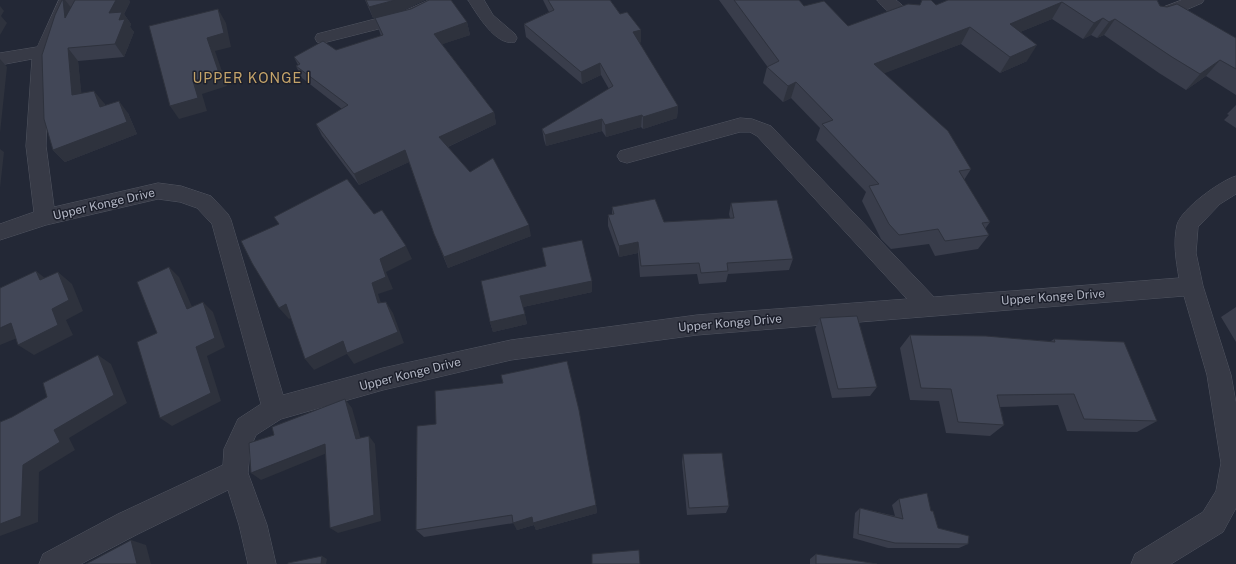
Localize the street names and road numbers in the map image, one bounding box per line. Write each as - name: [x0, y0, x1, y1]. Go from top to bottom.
- street label: Upper Konge Drive: [52, 185, 157, 223]
- street label: Upper Konge Drive: [1000, 286, 1106, 308]
- street label: Upper Konge Drive: [677, 311, 783, 335]
- street label: Upper Konge Drive: [358, 355, 462, 393]

